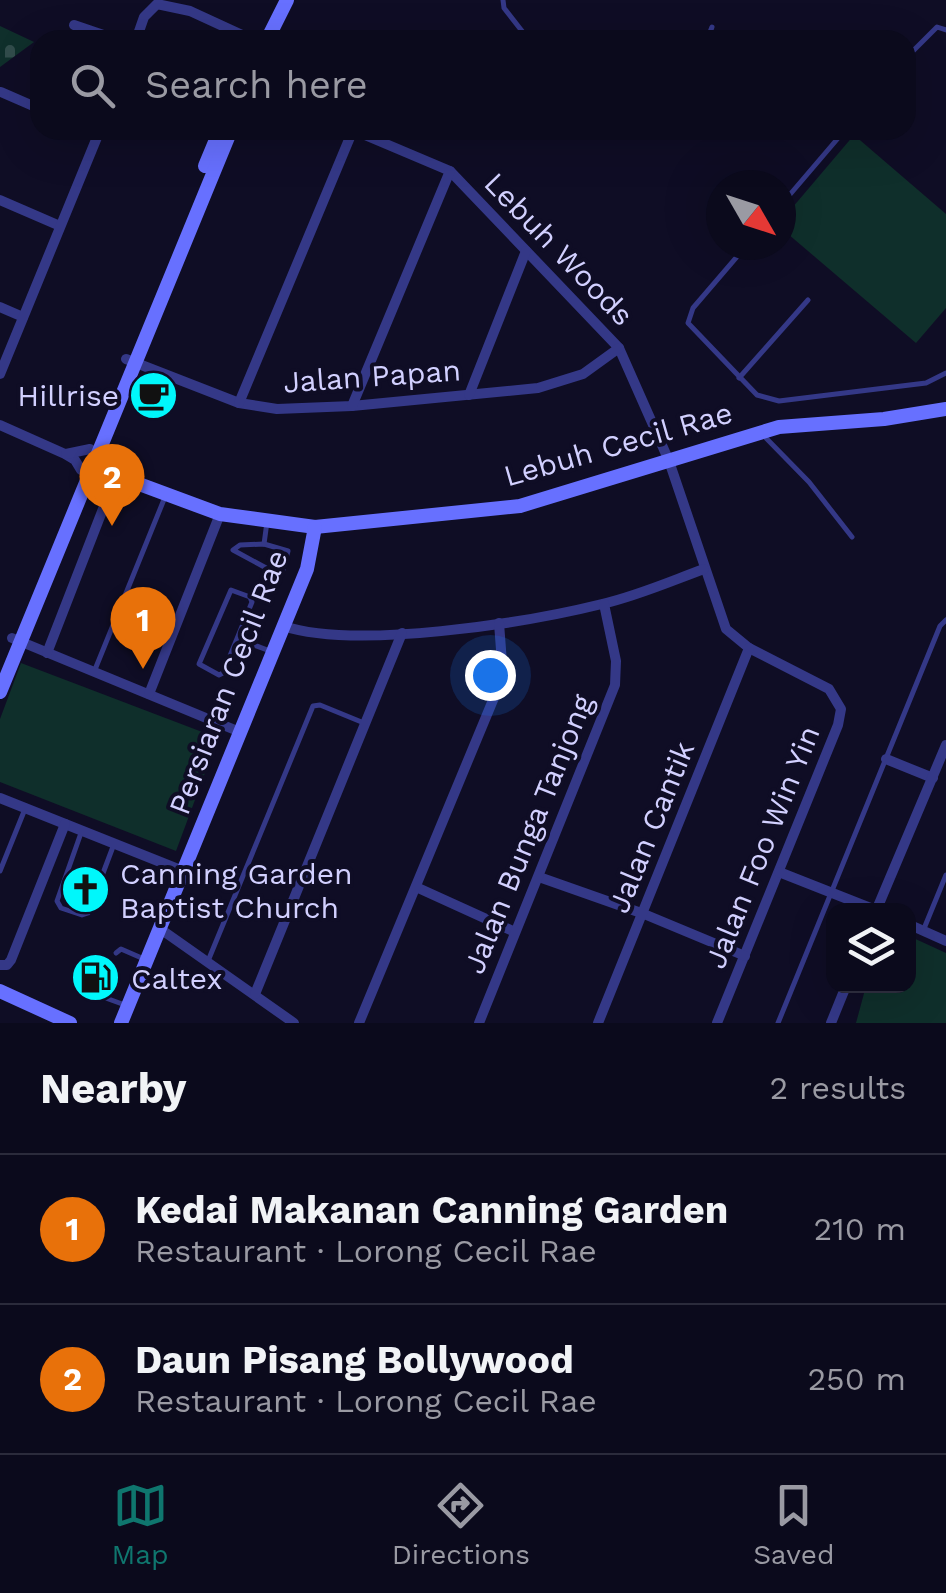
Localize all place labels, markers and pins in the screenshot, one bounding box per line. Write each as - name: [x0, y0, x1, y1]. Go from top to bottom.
- cafe icon: Hillrise: [128, 369, 180, 421]
- place label: Hillrise: [17, 378, 119, 413]
- pin: 2: [80, 444, 144, 526]
- pin: 1: [110, 586, 176, 669]
- place label: Canning Garden Baptist Church: [120, 856, 353, 925]
- church icon: Canning Garden Baptist Church: [59, 864, 111, 916]
- fuel station icon: Caltex: [70, 952, 122, 1004]
- place label: Caltex: [131, 961, 222, 996]

